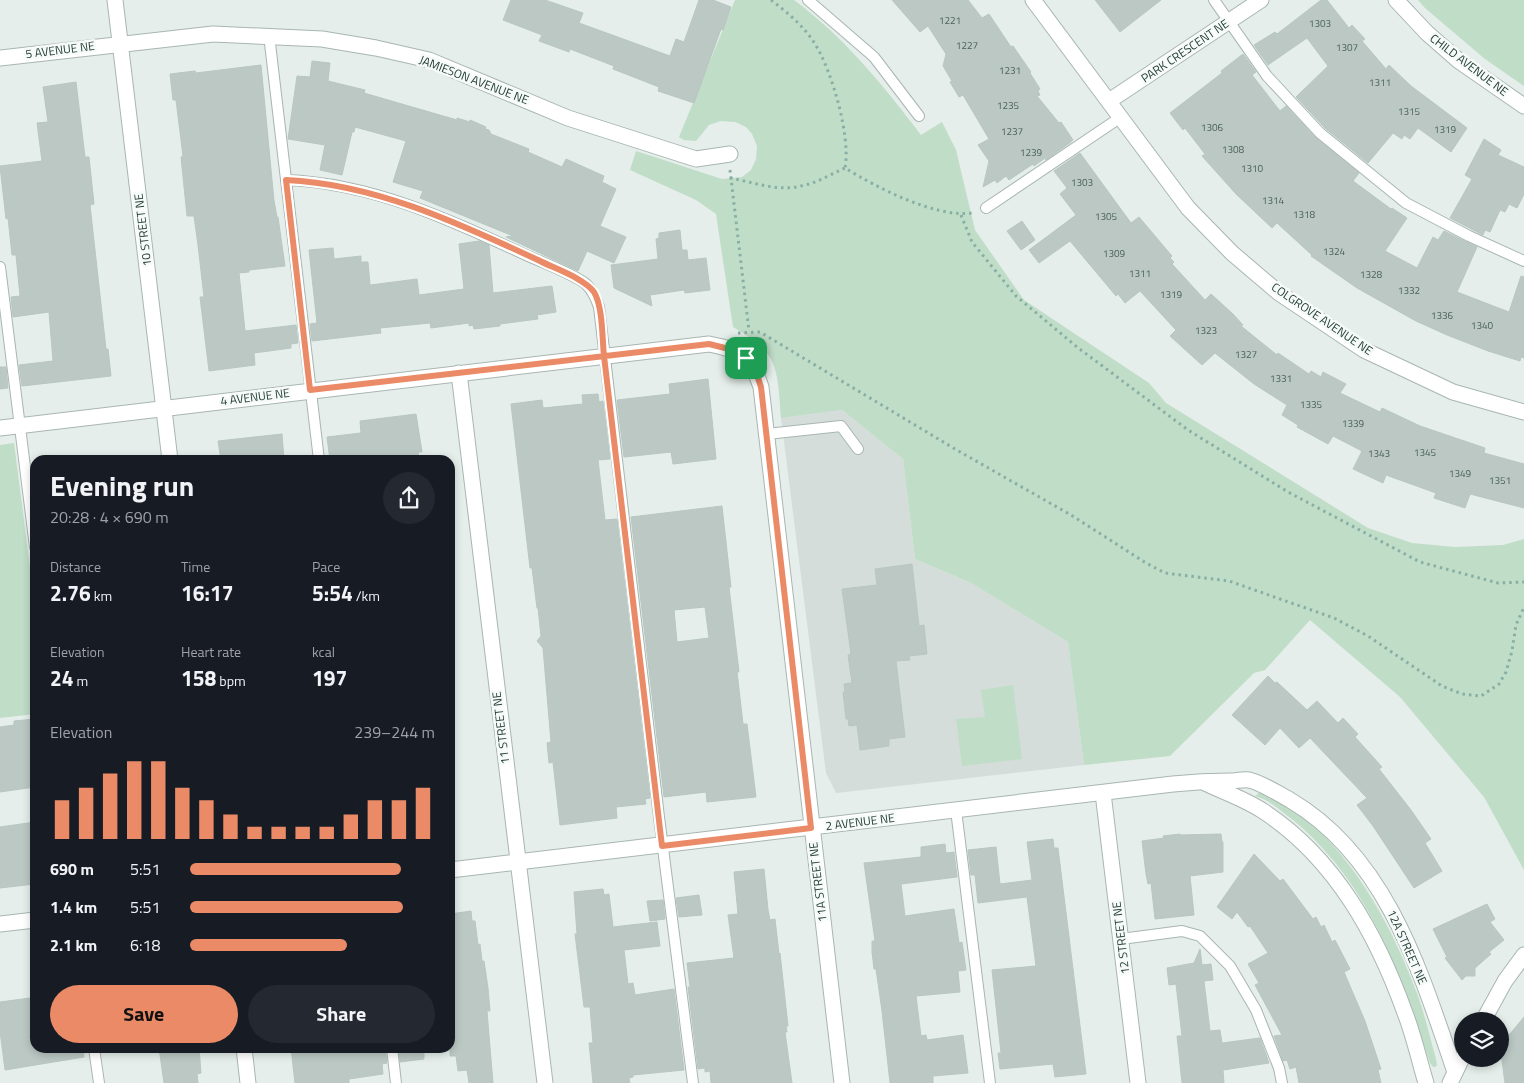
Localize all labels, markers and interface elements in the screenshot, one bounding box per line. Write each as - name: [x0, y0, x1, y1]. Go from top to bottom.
- house number: 1221: [939, 13, 961, 28]
- street label: PARK CRESCENT NE: [1137, 14, 1233, 87]
- house number: 1303: [1309, 16, 1331, 31]
- street label: CHILD AVENUE NE: [1426, 29, 1513, 101]
- street label: 5 AVENUE NE: [24, 36, 96, 63]
- house number: 1227: [956, 38, 978, 53]
- house number: 1307: [1336, 40, 1358, 55]
- street label: JAMIESON AVENUE NE: [417, 50, 532, 109]
- house number: 1231: [999, 63, 1021, 78]
- house number: 1311: [1369, 75, 1391, 90]
- house number: 1235: [997, 98, 1020, 113]
- house number: 1315: [1398, 104, 1421, 119]
- house number: 1306: [1201, 120, 1224, 135]
- house number: 1319: [1434, 122, 1457, 137]
- house number: 1237: [1001, 124, 1023, 139]
- house number: 1308: [1222, 142, 1245, 157]
- house number: 1239: [1020, 145, 1043, 160]
- house number: 1310: [1241, 161, 1264, 176]
- house number: 1303: [1071, 175, 1093, 190]
- street label: 10 STREET NE: [129, 192, 156, 268]
- house number: 1314: [1262, 193, 1285, 208]
- house number: 1318: [1293, 207, 1316, 222]
- house number: 1305: [1095, 209, 1118, 224]
- house number: 1324: [1323, 244, 1346, 259]
- house number: 1309: [1103, 246, 1126, 261]
- house number: 1311: [1129, 266, 1151, 281]
- house number: 1328: [1360, 267, 1383, 282]
- street label: COLGROVE AVENUE NE: [1268, 277, 1377, 360]
- house number: 1332: [1398, 283, 1420, 298]
- house number: 1319: [1160, 287, 1183, 302]
- house number: 1336: [1431, 308, 1454, 323]
- house number: 1340: [1471, 318, 1494, 333]
- house number: 1323: [1195, 323, 1217, 338]
- pin: [725, 337, 767, 379]
- icon: arrive: [732, 344, 760, 372]
- house number: 1327: [1235, 347, 1257, 362]
- house number: 1331: [1270, 371, 1292, 386]
- street label: 4 AVENUE NE: [219, 383, 291, 410]
- house number: 1335: [1300, 397, 1323, 412]
- house number: 1339: [1342, 416, 1365, 431]
- house number: 1345: [1414, 445, 1437, 460]
- house number: 1343: [1368, 446, 1390, 461]
- text: Evening run: [50, 464, 194, 507]
- house number: 1349: [1449, 466, 1472, 481]
- button: share: [383, 472, 435, 524]
- house number: 1351: [1489, 473, 1511, 488]
- text: 20:28 · 4 × 690 m: [50, 505, 169, 529]
- text: Distance: [50, 556, 101, 577]
- text: Time: [181, 556, 210, 577]
- text: Pace: [312, 556, 340, 577]
- text: 2.76: [50, 577, 91, 609]
- text: 16:17: [181, 577, 233, 609]
- text: 5:54: [312, 577, 353, 609]
- text: km: [91, 585, 112, 606]
- text: /km: [353, 585, 380, 606]
- text: Elevation: [50, 641, 104, 662]
- text: Heart rate: [181, 641, 241, 662]
- text: kcal: [312, 641, 335, 662]
- text: 24: [50, 662, 74, 694]
- text: 158: [181, 662, 216, 694]
- text: 197: [312, 662, 347, 694]
- text: m: [74, 670, 88, 691]
- text: bpm: [216, 670, 246, 691]
- street label: 11 STREET NE: [487, 690, 514, 766]
- text: Elevation: [50, 720, 112, 744]
- text: 239–244 m: [354, 720, 435, 744]
- street label: 2 AVENUE NE: [824, 808, 896, 835]
- street label: 11A STREET NE: [803, 841, 832, 923]
- text: 690 m: [50, 857, 94, 881]
- text: 5:51: [130, 857, 160, 881]
- text: 1.4 km: [50, 895, 97, 919]
- text: 5:51: [130, 895, 160, 919]
- street label: 12 STREET NE: [1107, 900, 1134, 976]
- street label: 12A STREET NE: [1382, 906, 1433, 988]
- text: 2.1 km: [50, 933, 97, 957]
- text: 6:18: [130, 933, 160, 957]
- button: Save: [50, 985, 238, 1043]
- button: Share: [248, 985, 435, 1043]
- map controls: [1454, 1012, 1509, 1067]
- button: layers: [1454, 1012, 1509, 1067]

